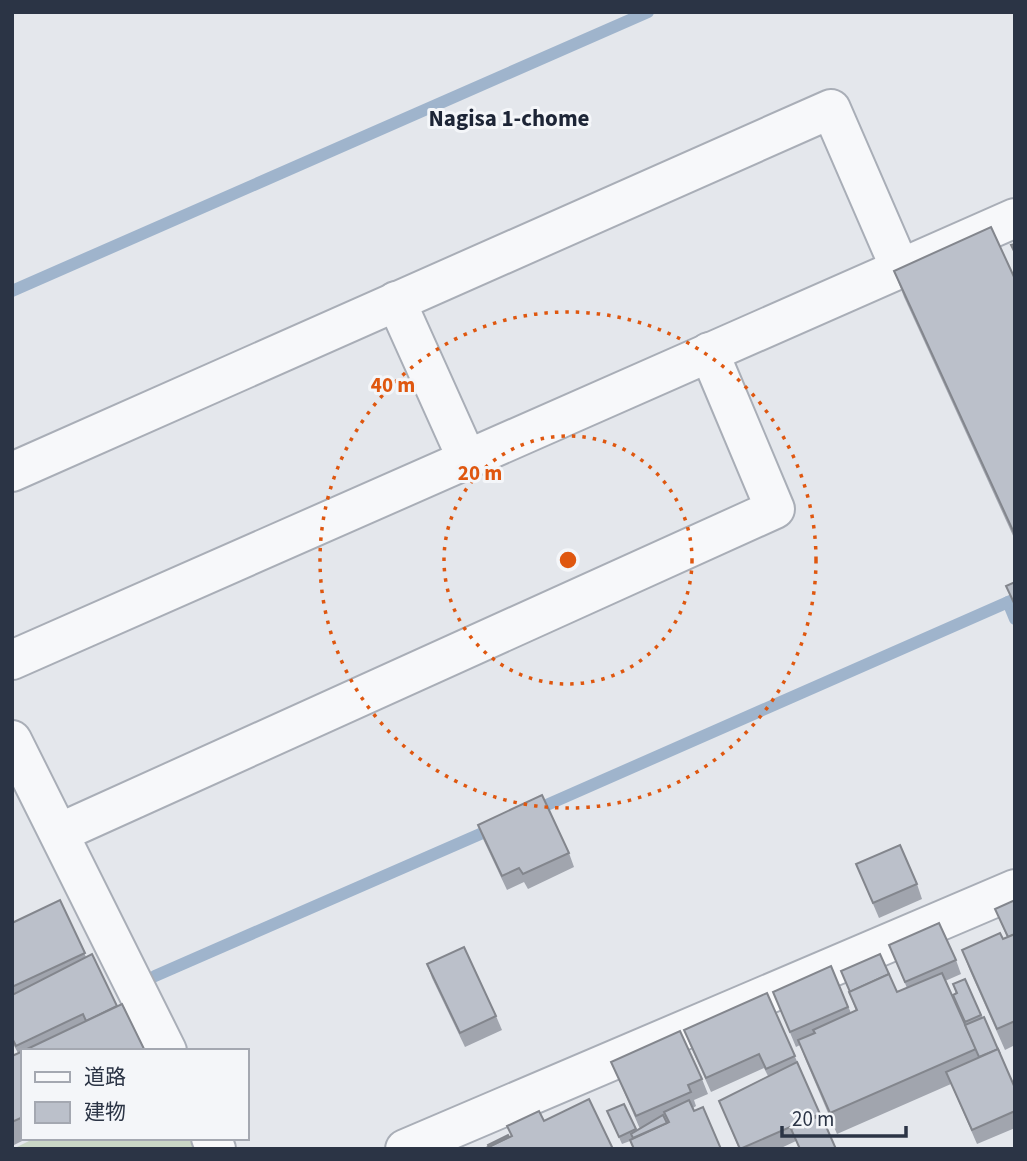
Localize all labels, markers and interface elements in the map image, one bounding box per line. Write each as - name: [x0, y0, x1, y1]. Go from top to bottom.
- district label: Nagisa 1-chome: [428, 102, 590, 135]
- text: 40 m: [371, 370, 415, 400]
- text: 20 m: [458, 458, 502, 488]
- centre of rings: [556, 548, 580, 572]
- legend: [21, 1049, 248, 1140]
- text: 道路: [84, 1062, 126, 1092]
- scale bar: [782, 1094, 906, 1138]
- text: 建物: [84, 1097, 126, 1127]
- text: 20 m: [792, 1104, 834, 1134]

